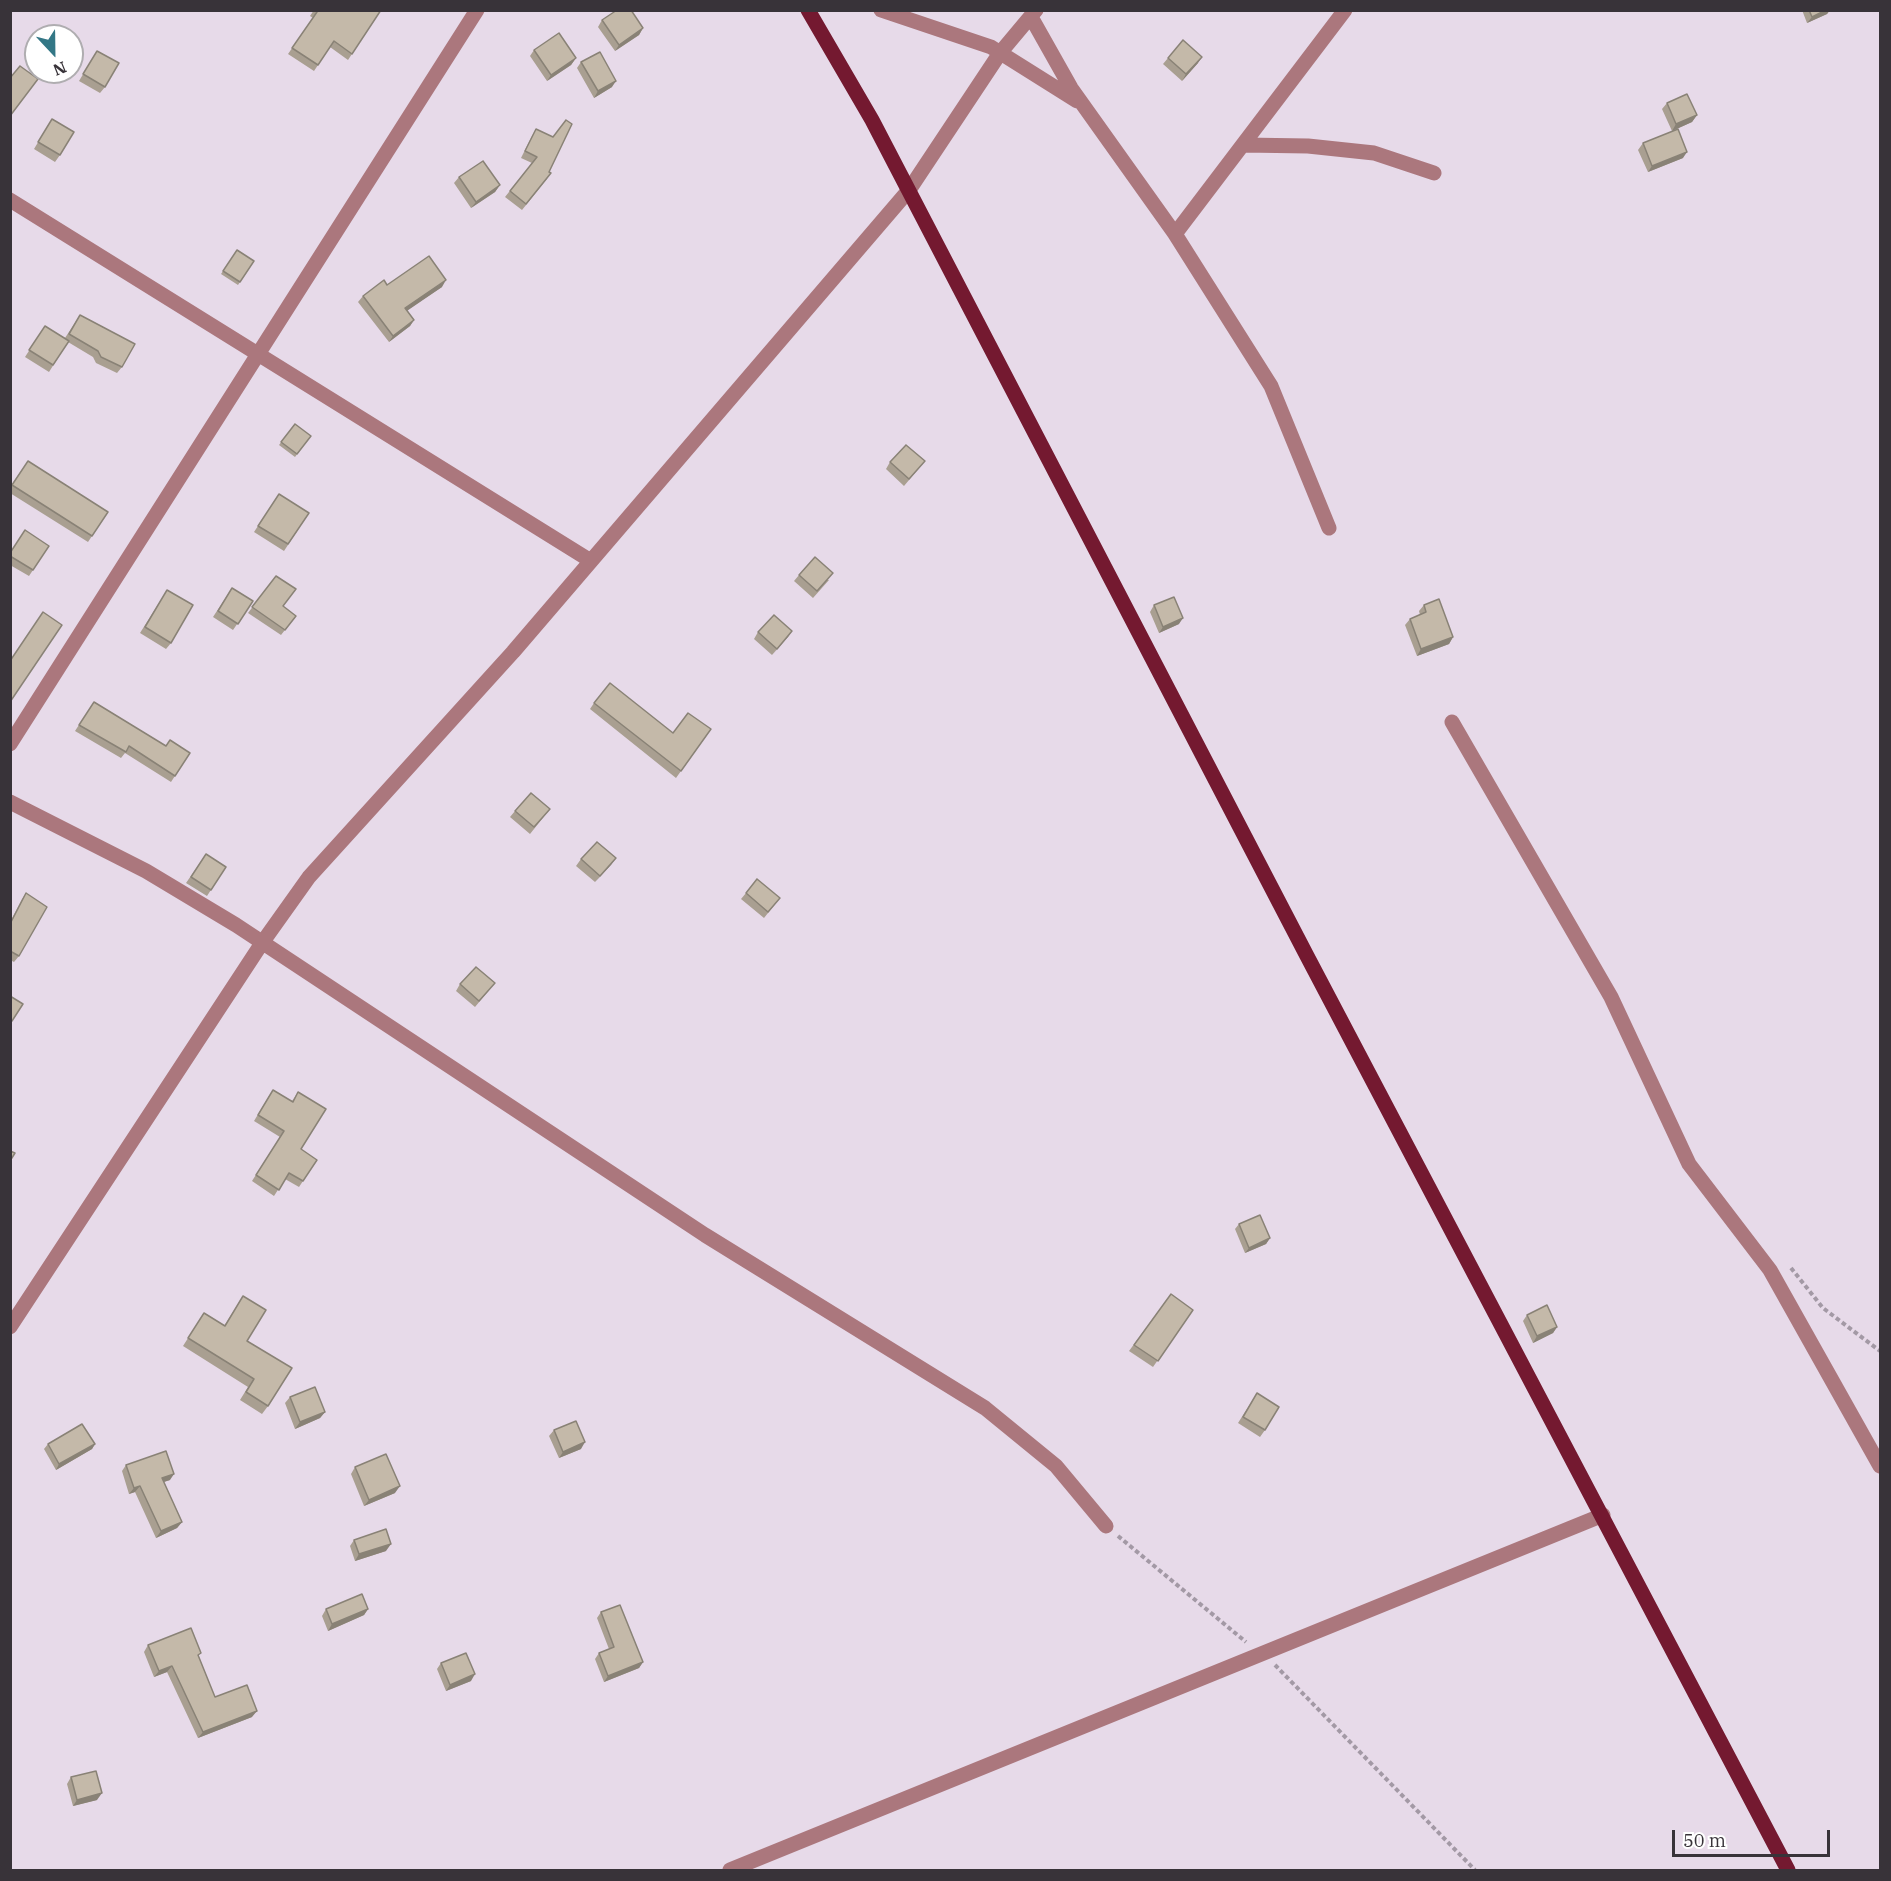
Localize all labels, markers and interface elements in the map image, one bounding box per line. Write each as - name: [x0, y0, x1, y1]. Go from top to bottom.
- north arrow: [24, 24, 84, 84]
- text: N: [50, 57, 70, 80]
- scale bar: [1675, 1818, 1832, 1856]
- text: 50 m: [1683, 1829, 1726, 1852]

